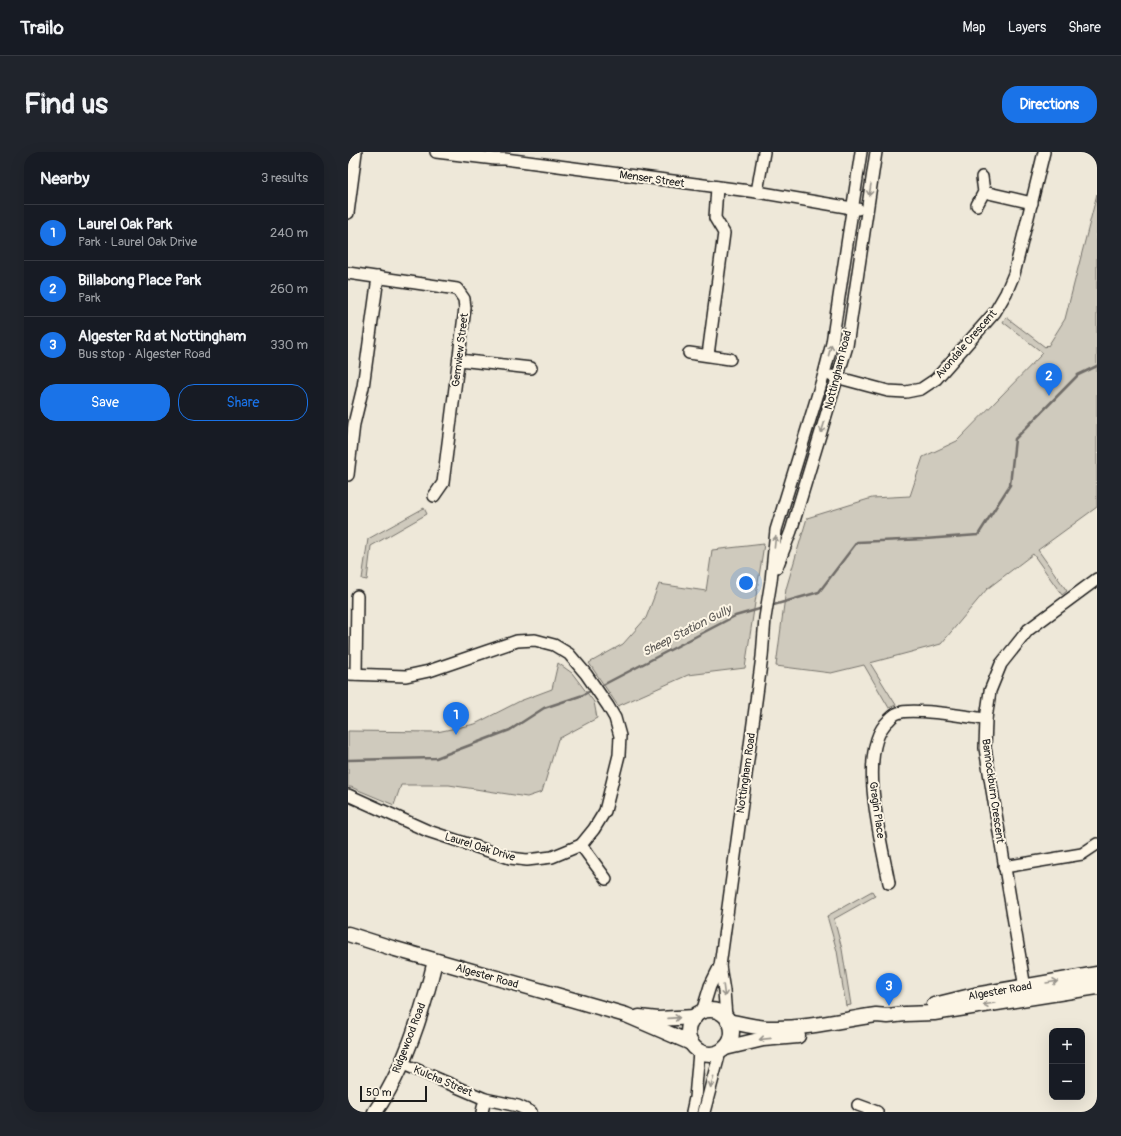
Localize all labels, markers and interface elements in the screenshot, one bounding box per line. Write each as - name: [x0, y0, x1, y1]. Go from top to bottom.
- text: Trailo: [20, 16, 64, 40]
- text: Map: [963, 19, 986, 36]
- text: Layers: [1008, 19, 1046, 36]
- text: Share: [1068, 19, 1101, 36]
- button: Directions: [1002, 86, 1097, 123]
- text: Find us: [24, 87, 108, 122]
- text: Nearby: [40, 168, 89, 189]
- street label: Menser Street: [619, 168, 686, 190]
- text: 3 results: [261, 170, 308, 186]
- one-way arrow: [866, 184, 874, 197]
- text: Laurel Oak Park: [78, 215, 172, 234]
- text: 1: [50, 225, 56, 241]
- text: 240 m: [270, 225, 308, 241]
- text: Park · Laurel Oak Drive: [78, 234, 197, 250]
- text: Billabong Place Park: [78, 271, 201, 290]
- text: 2: [49, 281, 57, 297]
- text: 260 m: [270, 281, 308, 297]
- text: Park: [78, 290, 101, 306]
- street label: Avondale Crescent: [933, 307, 1000, 381]
- street label: Gemview Street: [449, 312, 471, 388]
- text: Algester Rd at Nottingham: [78, 327, 246, 346]
- street label: Nottingham Road: [822, 329, 854, 411]
- text: 3: [49, 337, 57, 353]
- text: 330 m: [270, 337, 308, 353]
- one-way arrow: [827, 344, 834, 357]
- text: Bus stop · Algester Road: [78, 346, 211, 362]
- pin: 2: [1036, 363, 1062, 396]
- button: Save: [40, 384, 170, 421]
- button: Share: [178, 384, 308, 421]
- one-way arrow: [819, 421, 826, 434]
- one-way arrow: [771, 536, 779, 549]
- your location: [736, 573, 756, 593]
- water label: Sheep Station Gully: [640, 601, 735, 660]
- pin: 1: [443, 702, 469, 735]
- street label: Nottingham Road: [734, 732, 758, 814]
- street label: Bannockburn Crescent: [979, 738, 1007, 845]
- street label: Gragin Place: [867, 781, 887, 840]
- street label: Laurel Oak Drive: [443, 830, 518, 864]
- street label: Algester Road: [454, 961, 520, 991]
- pin: 3: [876, 973, 902, 1006]
- one-way arrow: [1045, 977, 1058, 985]
- street label: Algester Road: [967, 979, 1033, 1003]
- one-way arrow: [720, 984, 728, 997]
- street label: Ridgewood Road: [390, 1001, 428, 1075]
- one-way arrow: [982, 1001, 995, 1009]
- one-way arrow: [667, 1015, 680, 1022]
- map controls: [1049, 1028, 1085, 1100]
- button: +: [1049, 1028, 1085, 1064]
- one-way arrow: [758, 1035, 771, 1043]
- street label: Kulcha Street: [412, 1063, 475, 1099]
- button: −: [1049, 1064, 1085, 1100]
- one-way arrow: [708, 1075, 716, 1088]
- scale bar: [360, 1084, 427, 1103]
- text: 50 m: [366, 1086, 392, 1099]

